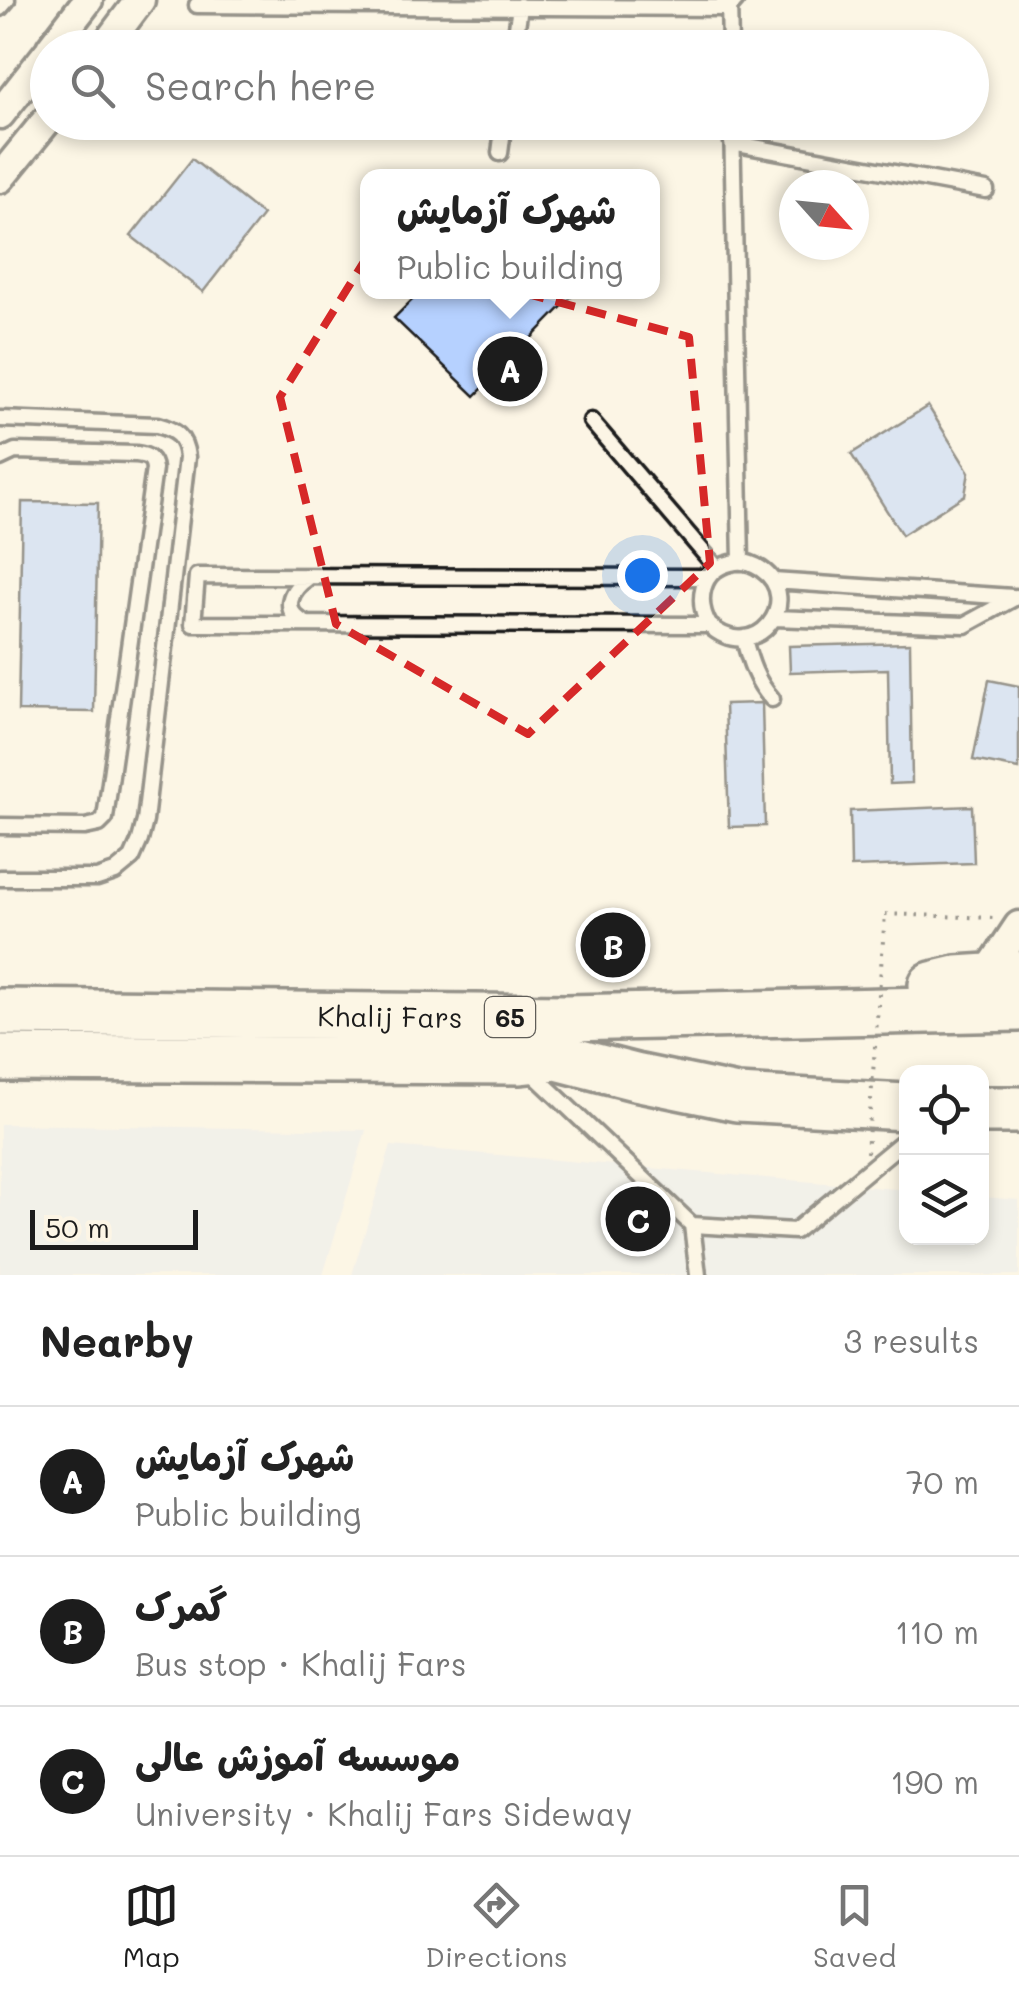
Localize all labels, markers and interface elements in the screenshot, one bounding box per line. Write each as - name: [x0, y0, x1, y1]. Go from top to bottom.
- search box: [30, 30, 989, 140]
- icon: search: [65, 58, 120, 113]
- text: Search here: [145, 60, 376, 110]
- popup: [360, 169, 660, 299]
- north arrow: [779, 170, 869, 260]
- text: شهرک آزمایش: [397, 184, 616, 234]
- text: Public building: [397, 245, 623, 287]
- pin: A: [478, 332, 542, 406]
- your location: [617, 550, 668, 601]
- pin: B: [580, 908, 646, 982]
- street label: Khalij Fars: [317, 997, 463, 1035]
- road number: 65: [485, 997, 535, 1037]
- map controls: [899, 1065, 989, 1245]
- button: locate: [899, 1065, 989, 1155]
- button: layers: [899, 1155, 989, 1245]
- pin: C: [606, 1182, 670, 1256]
- scale bar: [30, 1205, 198, 1250]
- text: 50 m: [45, 1209, 110, 1245]
- text: Nearby: [40, 1313, 194, 1368]
- text: 3 results: [843, 1319, 979, 1361]
- text: شهرک آزمایش: [135, 1431, 355, 1481]
- text: A: [61, 1460, 84, 1502]
- text: 70 m: [906, 1460, 979, 1502]
- text: Public building: [135, 1492, 361, 1534]
- text: گمرک: [135, 1581, 227, 1631]
- text: B: [62, 1610, 83, 1652]
- text: 110 m: [895, 1610, 979, 1652]
- text: Bus stop · Khalij Fars: [135, 1642, 467, 1684]
- text: موسسه آموزش عالی: [135, 1731, 461, 1781]
- text: C: [61, 1760, 84, 1802]
- text: 190 m: [890, 1760, 979, 1802]
- text: University · Khalij Fars Sideway: [135, 1792, 633, 1834]
- tab: Map: [123, 1878, 180, 1974]
- tab: Directions: [425, 1878, 568, 1974]
- tab: Saved: [813, 1878, 896, 1974]

